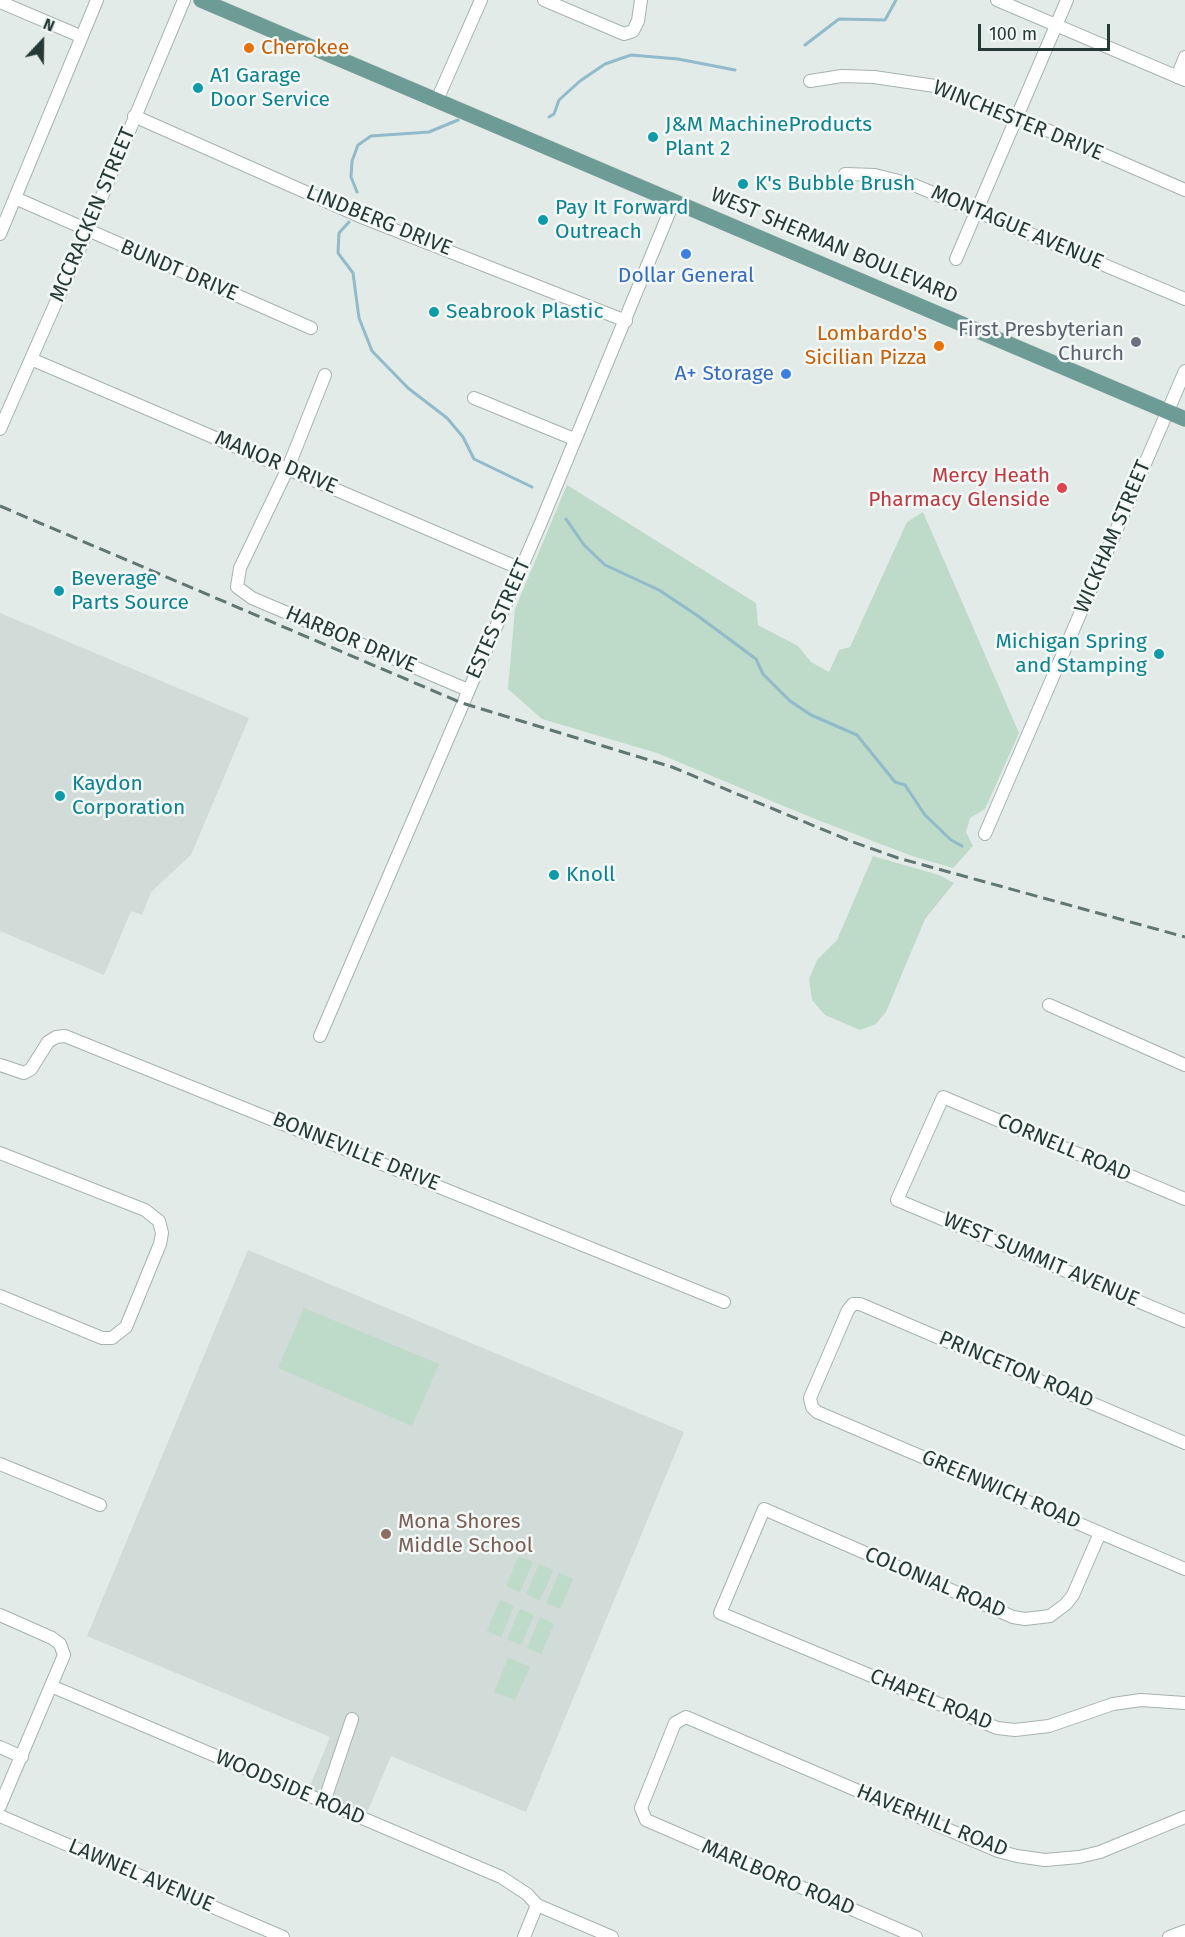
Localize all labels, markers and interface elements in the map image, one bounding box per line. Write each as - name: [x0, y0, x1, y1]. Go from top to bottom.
- north arrow: [12, 12, 72, 72]
- scale bar: [981, 12, 1113, 50]
- text: N: [40, 14, 57, 36]
- text: 100 m: [989, 23, 1037, 45]
- place label: Cherokee: [261, 35, 349, 61]
- marker: Cherokee: [242, 41, 256, 55]
- place label: A1 Garage Door Service: [210, 63, 330, 113]
- street label: WINCHESTER DRIVE: [929, 75, 1107, 167]
- marker: A1 Garage Door Service: [191, 81, 205, 95]
- place label: J&M MachineProducts Plant 2: [665, 112, 872, 162]
- street label: MCCRACKEN STREET: [45, 124, 141, 306]
- marker: J&M MachineProducts Plant 2: [646, 130, 660, 144]
- place label: K's Bubble Brush: [755, 171, 915, 197]
- marker: K's Bubble Brush: [736, 177, 750, 191]
- street label: LINDBERG DRIVE: [302, 180, 456, 262]
- street label: MONTAGUE AVENUE: [927, 180, 1107, 276]
- street label: WEST SHERMAN BOULEVARD: [707, 182, 961, 310]
- place label: Pay It Forward Outreach: [555, 195, 689, 245]
- marker: Pay It Forward Outreach: [536, 213, 550, 227]
- street label: BUNDT DRIVE: [116, 235, 242, 307]
- marker: Dollar General: [679, 247, 693, 261]
- place label: Dollar General: [618, 263, 754, 289]
- place label: Seabrook Plastic: [446, 299, 603, 325]
- marker: Seabrook Plastic: [427, 305, 441, 319]
- place label: First Presbyterian Church: [958, 317, 1124, 367]
- place label: Lombardo's Sicilian Pizza: [805, 321, 927, 371]
- marker: First Presbyterian Church: [1129, 335, 1143, 349]
- marker: Lombardo's Sicilian Pizza: [932, 339, 946, 353]
- place label: A+ Storage: [675, 361, 774, 387]
- marker: A+ Storage: [779, 367, 793, 381]
- street label: MANOR DRIVE: [211, 426, 341, 500]
- street label: WICKHAM STREET: [1069, 457, 1157, 617]
- place label: Mercy Heath Pharmacy Glenside: [868, 463, 1050, 513]
- marker: Mercy Heath Pharmacy Glenside: [1055, 481, 1069, 495]
- street label: ESTES STREET: [461, 555, 537, 683]
- place label: Beverage Parts Source: [71, 566, 189, 616]
- marker: Beverage Parts Source: [52, 584, 66, 598]
- street label: HARBOR DRIVE: [282, 601, 420, 679]
- place label: Michigan Spring and Stamping: [995, 629, 1147, 679]
- marker: Michigan Spring and Stamping: [1152, 647, 1166, 661]
- place label: Kaydon Corporation: [72, 771, 185, 821]
- marker: Kaydon Corporation: [53, 789, 67, 803]
- place label: Knoll: [566, 862, 615, 888]
- marker: Knoll: [547, 868, 561, 882]
- street label: BONNEVILLE DRIVE: [269, 1107, 443, 1197]
- street label: CORNELL ROAD: [993, 1108, 1135, 1188]
- street label: WEST SUMMIT AVENUE: [939, 1207, 1143, 1313]
- street label: PRINCETON ROAD: [935, 1326, 1097, 1414]
- street label: GREENWICH ROAD: [918, 1445, 1084, 1535]
- place label: Mona Shores Middle School: [398, 1509, 533, 1559]
- marker: Mona Shores Middle School: [379, 1527, 393, 1541]
- street label: COLONIAL ROAD: [861, 1542, 1009, 1624]
- street label: CHAPEL ROAD: [866, 1664, 996, 1736]
- street label: WOODSIDE ROAD: [211, 1745, 369, 1831]
- street label: HAVERHILL ROAD: [853, 1779, 1011, 1863]
- street label: LAWNEL AVENUE: [64, 1834, 218, 1918]
- street label: MARLBORO ROAD: [698, 1834, 858, 1922]

